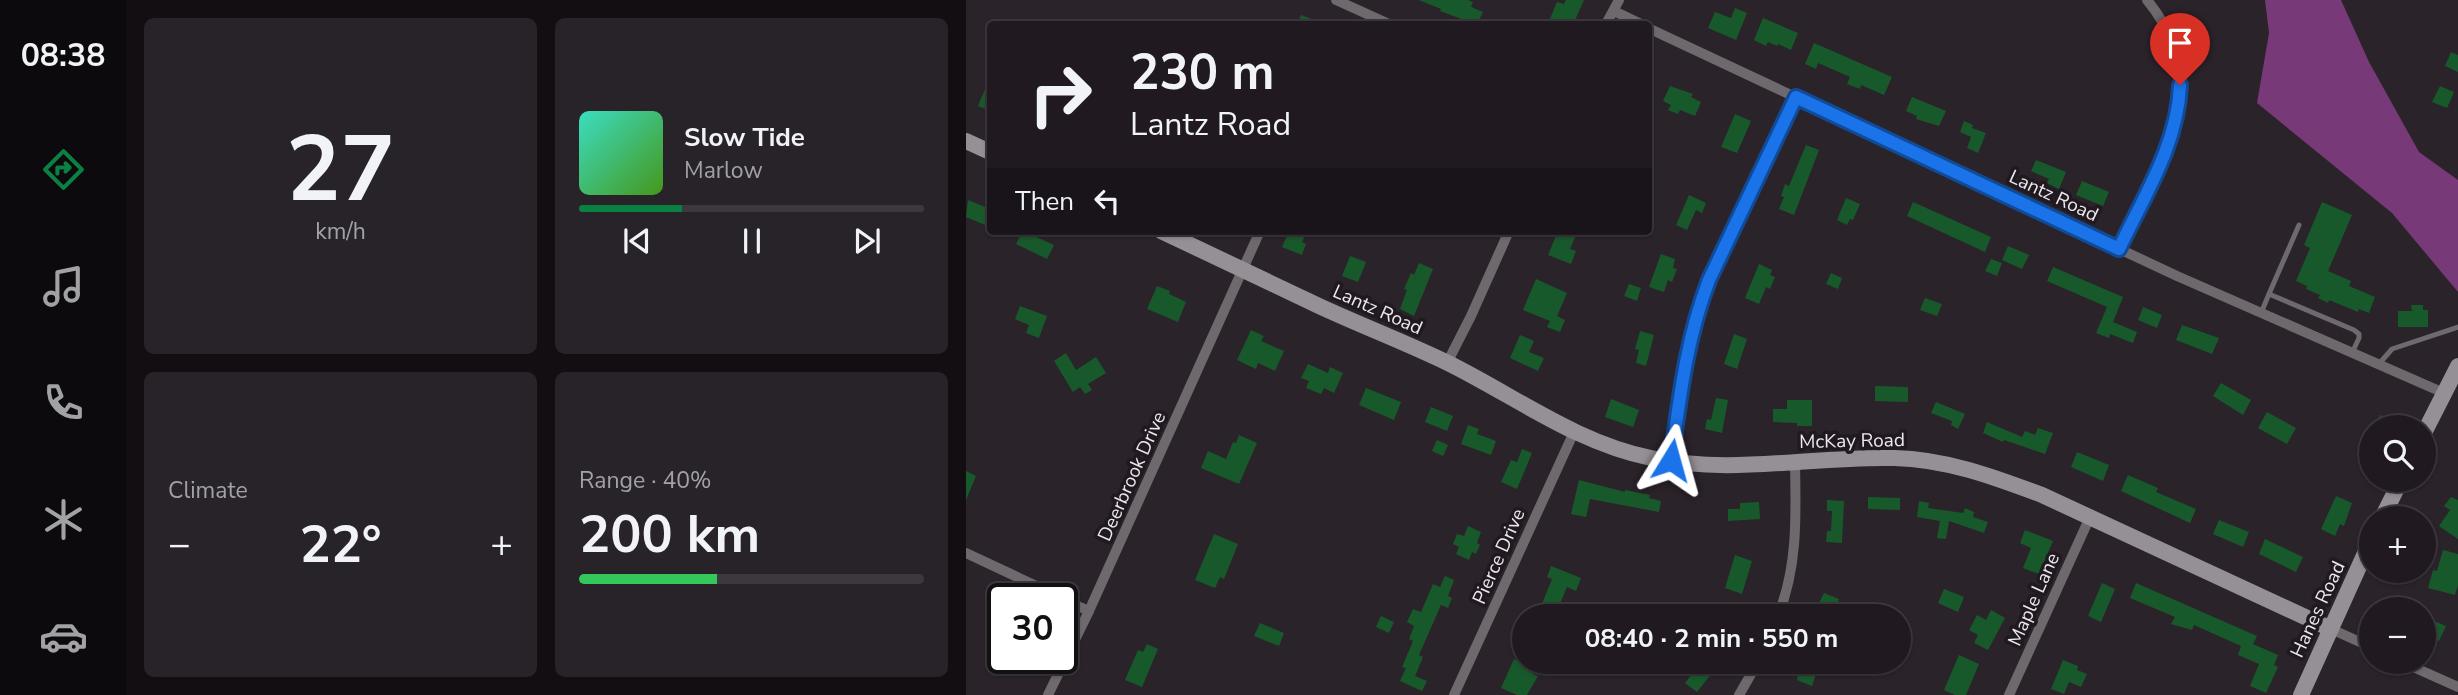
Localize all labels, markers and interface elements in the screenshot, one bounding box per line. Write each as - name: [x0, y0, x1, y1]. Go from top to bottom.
- pin: [2150, 13, 2210, 85]
- icon: arrive: [2161, 24, 2199, 62]
- text: 08:38: [21, 34, 105, 77]
- text: 230 m: [1130, 39, 1274, 106]
- icon: right: [1015, 49, 1106, 140]
- text: Lantz Road: [1130, 103, 1291, 146]
- text: 27: [286, 108, 395, 232]
- text: Slow Tide: [684, 120, 805, 155]
- icon: directions: [39, 145, 88, 194]
- text: Marlow: [684, 155, 763, 186]
- street label: Lantz Road: [2005, 164, 2102, 228]
- icon: left: [1088, 182, 1126, 220]
- text: Then: [1015, 184, 1074, 219]
- text: km/h: [315, 216, 366, 247]
- icon: previous: [618, 222, 656, 260]
- icon: pause: [733, 222, 771, 260]
- icon: next: [848, 222, 886, 260]
- icon: music: [39, 262, 88, 311]
- street label: Lantz Road: [1329, 279, 1427, 341]
- icon: phone: [39, 378, 88, 427]
- street label: Deerbrook Drive: [1092, 407, 1172, 545]
- map controls: [2359, 415, 2436, 674]
- button: search: [2359, 415, 2436, 492]
- position arrow: [1634, 423, 1708, 497]
- street label: McKay Road: [1799, 427, 1905, 455]
- text: Range · 40%: [579, 465, 711, 496]
- text: Climate: [168, 475, 248, 506]
- icon: climate: [39, 495, 88, 544]
- text: 200 km: [579, 499, 760, 570]
- street label: Pierce Drive: [1466, 505, 1532, 608]
- button: +: [2359, 506, 2436, 583]
- text: 22°: [299, 509, 382, 580]
- text: −: [168, 519, 191, 570]
- text: +: [490, 519, 513, 570]
- street label: Maple Lane: [2002, 549, 2066, 650]
- street label: Hanes Road: [2284, 557, 2352, 662]
- speed limit sign: 30: [987, 583, 1078, 674]
- button: −: [2359, 597, 2436, 674]
- icon: car: [39, 612, 88, 661]
- text: 08:40 · 2 min · 550 m: [1585, 621, 1838, 656]

